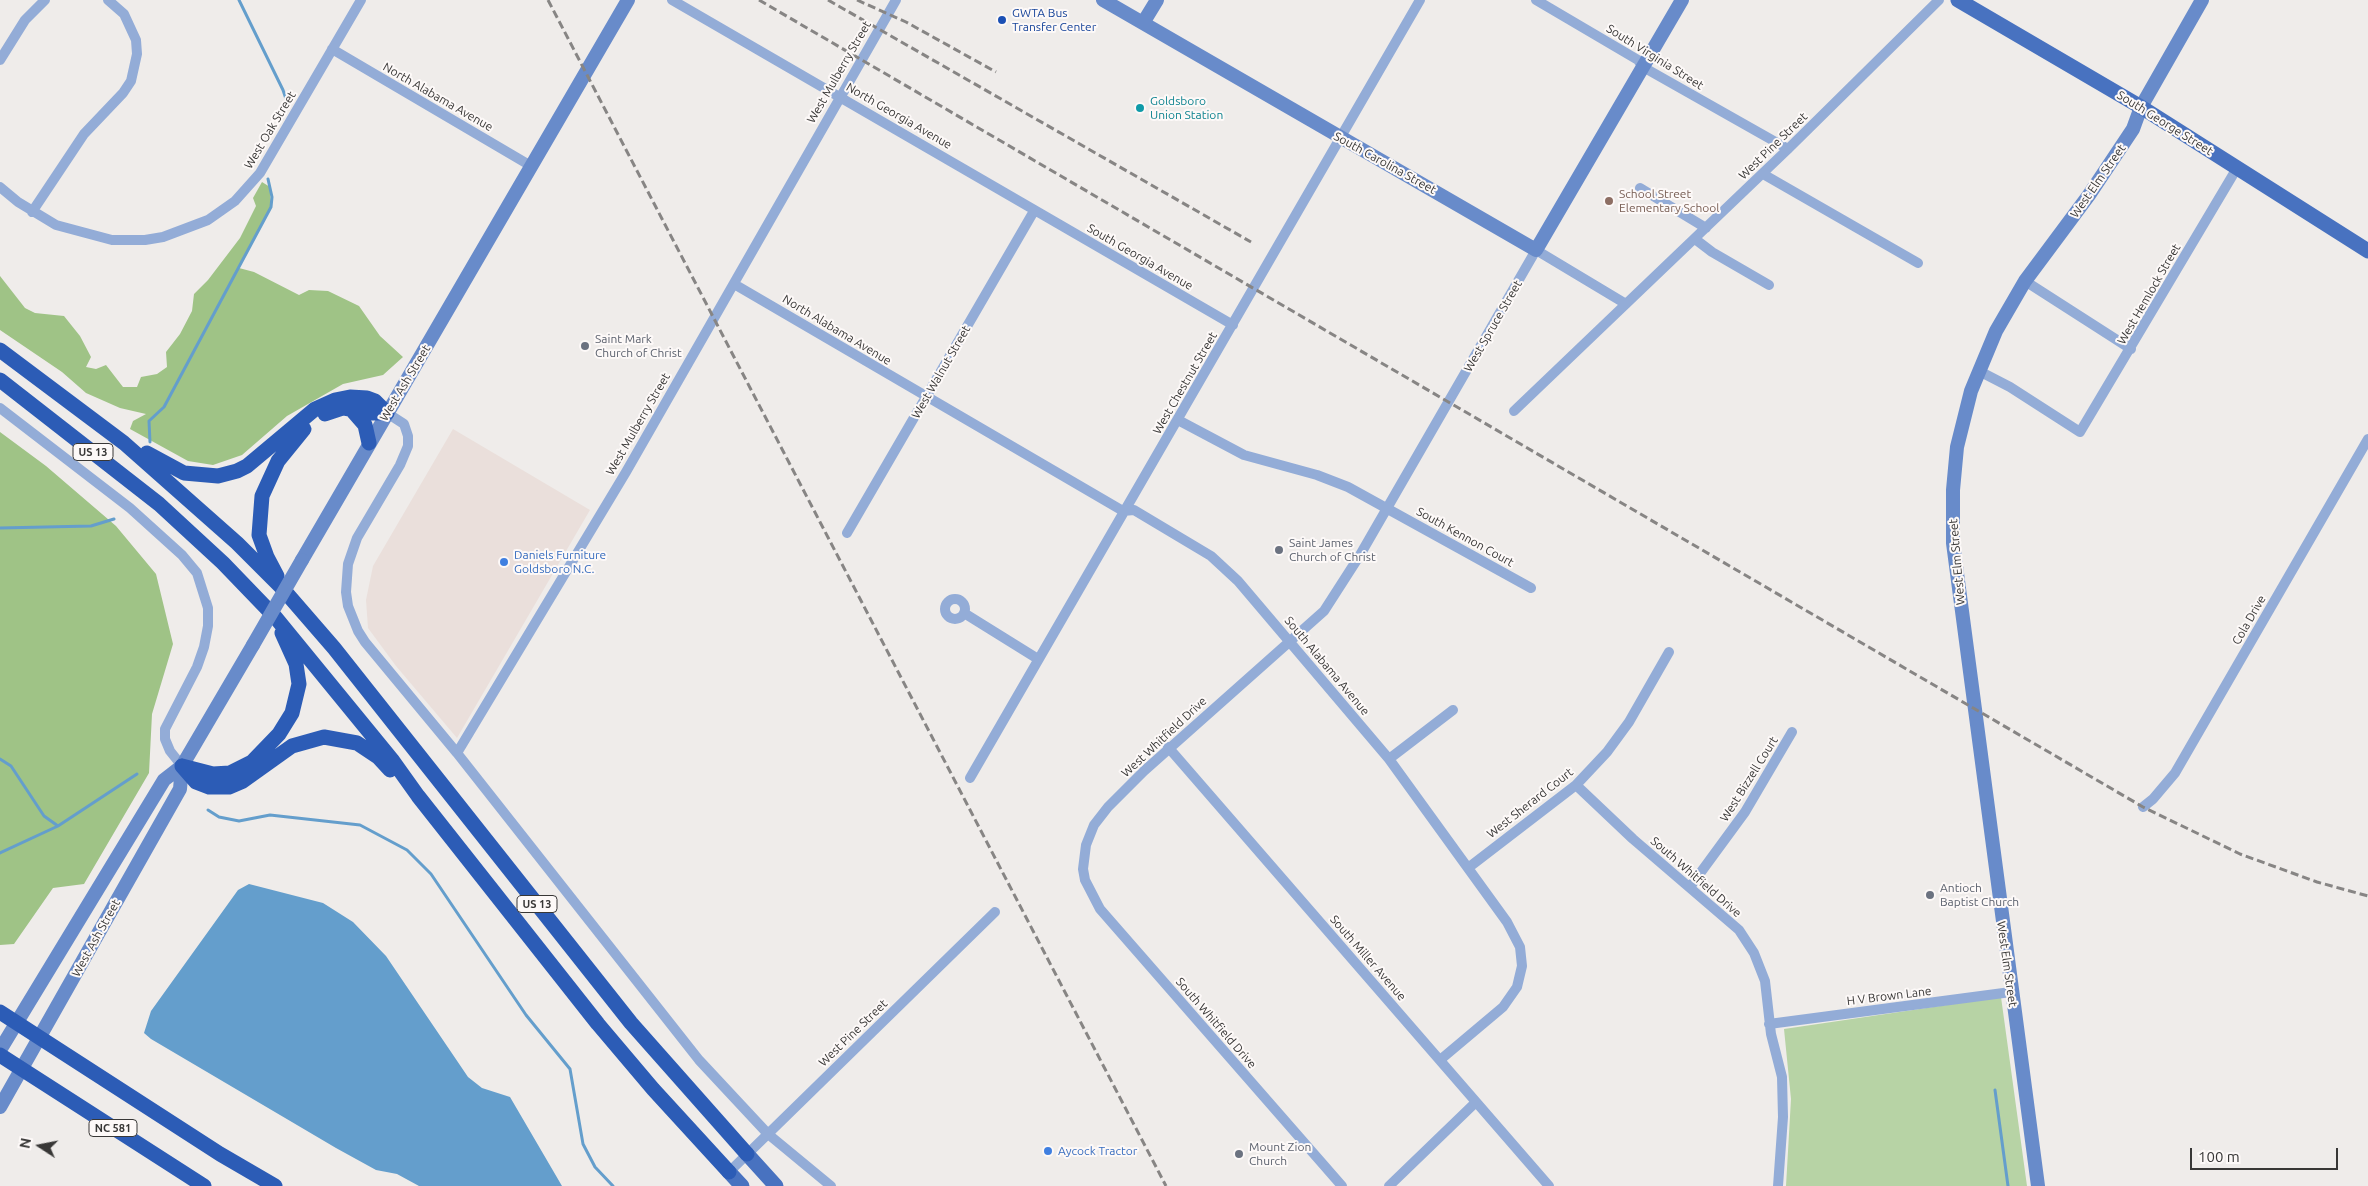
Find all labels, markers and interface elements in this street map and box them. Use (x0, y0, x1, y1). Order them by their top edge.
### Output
place label: GWTA Bus Transfer Center (1012, 6, 1096, 34)
marker: GWTA Bus Transfer Center (996, 14, 1008, 26)
street label: West Mulberry Street (804, 18, 874, 126)
street label: South Virginia Street (1604, 21, 1706, 93)
street label: North Alabama Avenue (381, 60, 495, 134)
street label: North Georgia Avenue (844, 80, 954, 152)
street label: South George Street (2114, 88, 2216, 158)
street label: West Oak Street (241, 89, 299, 171)
place label: Goldsboro Union Station (1150, 94, 1223, 122)
marker: Goldsboro Union Station (1134, 102, 1146, 114)
street label: West Pine Street (1736, 110, 1810, 182)
street label: South Carolina Street (1331, 129, 1439, 197)
street label: West Elm Street (2067, 141, 2129, 221)
place label: School Street Elementary School (1619, 187, 1719, 215)
marker: School Street Elementary School (1603, 195, 1615, 207)
street label: South Georgia Avenue (1085, 221, 1195, 293)
street label: West Hemlock Street (2114, 241, 2184, 347)
street label: West Spruce Street (1461, 278, 1525, 374)
street label: North Alabama Avenue (780, 292, 894, 368)
street label: West Walnut Street (908, 323, 974, 421)
street label: West Chestnut Street (1150, 329, 1220, 437)
place label: Saint Mark Church of Christ (595, 332, 682, 360)
marker: Saint Mark Church of Christ (579, 340, 591, 352)
street label: West Ash Street (377, 342, 433, 424)
street label: West Mulberry Street (603, 370, 673, 478)
road number: US 13 (73, 444, 113, 461)
street label: South Kennon Court (1414, 504, 1516, 570)
street label: West Elm Street (1946, 518, 1968, 606)
place label: Saint James Church of Christ (1289, 536, 1376, 564)
marker: Saint James Church of Christ (1273, 544, 1285, 556)
place label: Daniels Furniture Goldsboro N.C. (514, 548, 606, 576)
marker: Daniels Furniture Goldsboro N.C. (498, 556, 510, 568)
street label: Cola Drive (2229, 593, 2269, 647)
street label: South Alabama Avenue (1281, 614, 1373, 718)
street label: West Whitfield Drive (1118, 694, 1210, 780)
street label: West Bizzell Court (1717, 734, 1781, 824)
street label: West Sherard Court (1484, 765, 1576, 841)
street label: South Whitfield Drive (1648, 834, 1744, 920)
place label: Antioch Baptist Church (1940, 881, 2019, 909)
marker: Antioch Baptist Church (1924, 889, 1936, 901)
road number: US 13 (517, 896, 557, 912)
street label: West Ash Street (69, 897, 123, 979)
street label: South Miller Avenue (1327, 912, 1409, 1004)
street label: West Elm Street (1994, 920, 2020, 1008)
street label: South Whitfield Drive (1173, 975, 1259, 1071)
street label: H V Brown Lane (1846, 984, 1932, 1008)
street label: West Pine Street (816, 997, 890, 1069)
road number: NC 581 (89, 1120, 137, 1136)
north arrow (15, 1121, 65, 1171)
text: N (16, 1136, 34, 1150)
scale bar (2193, 1138, 2340, 1170)
place label: Mount Zion Church (1249, 1140, 1311, 1168)
place label: Aycock Tractor (1058, 1144, 1137, 1158)
marker: Aycock Tractor (1042, 1145, 1054, 1157)
marker: Mount Zion Church (1233, 1148, 1245, 1160)
text: 100 m (2198, 1148, 2240, 1165)

